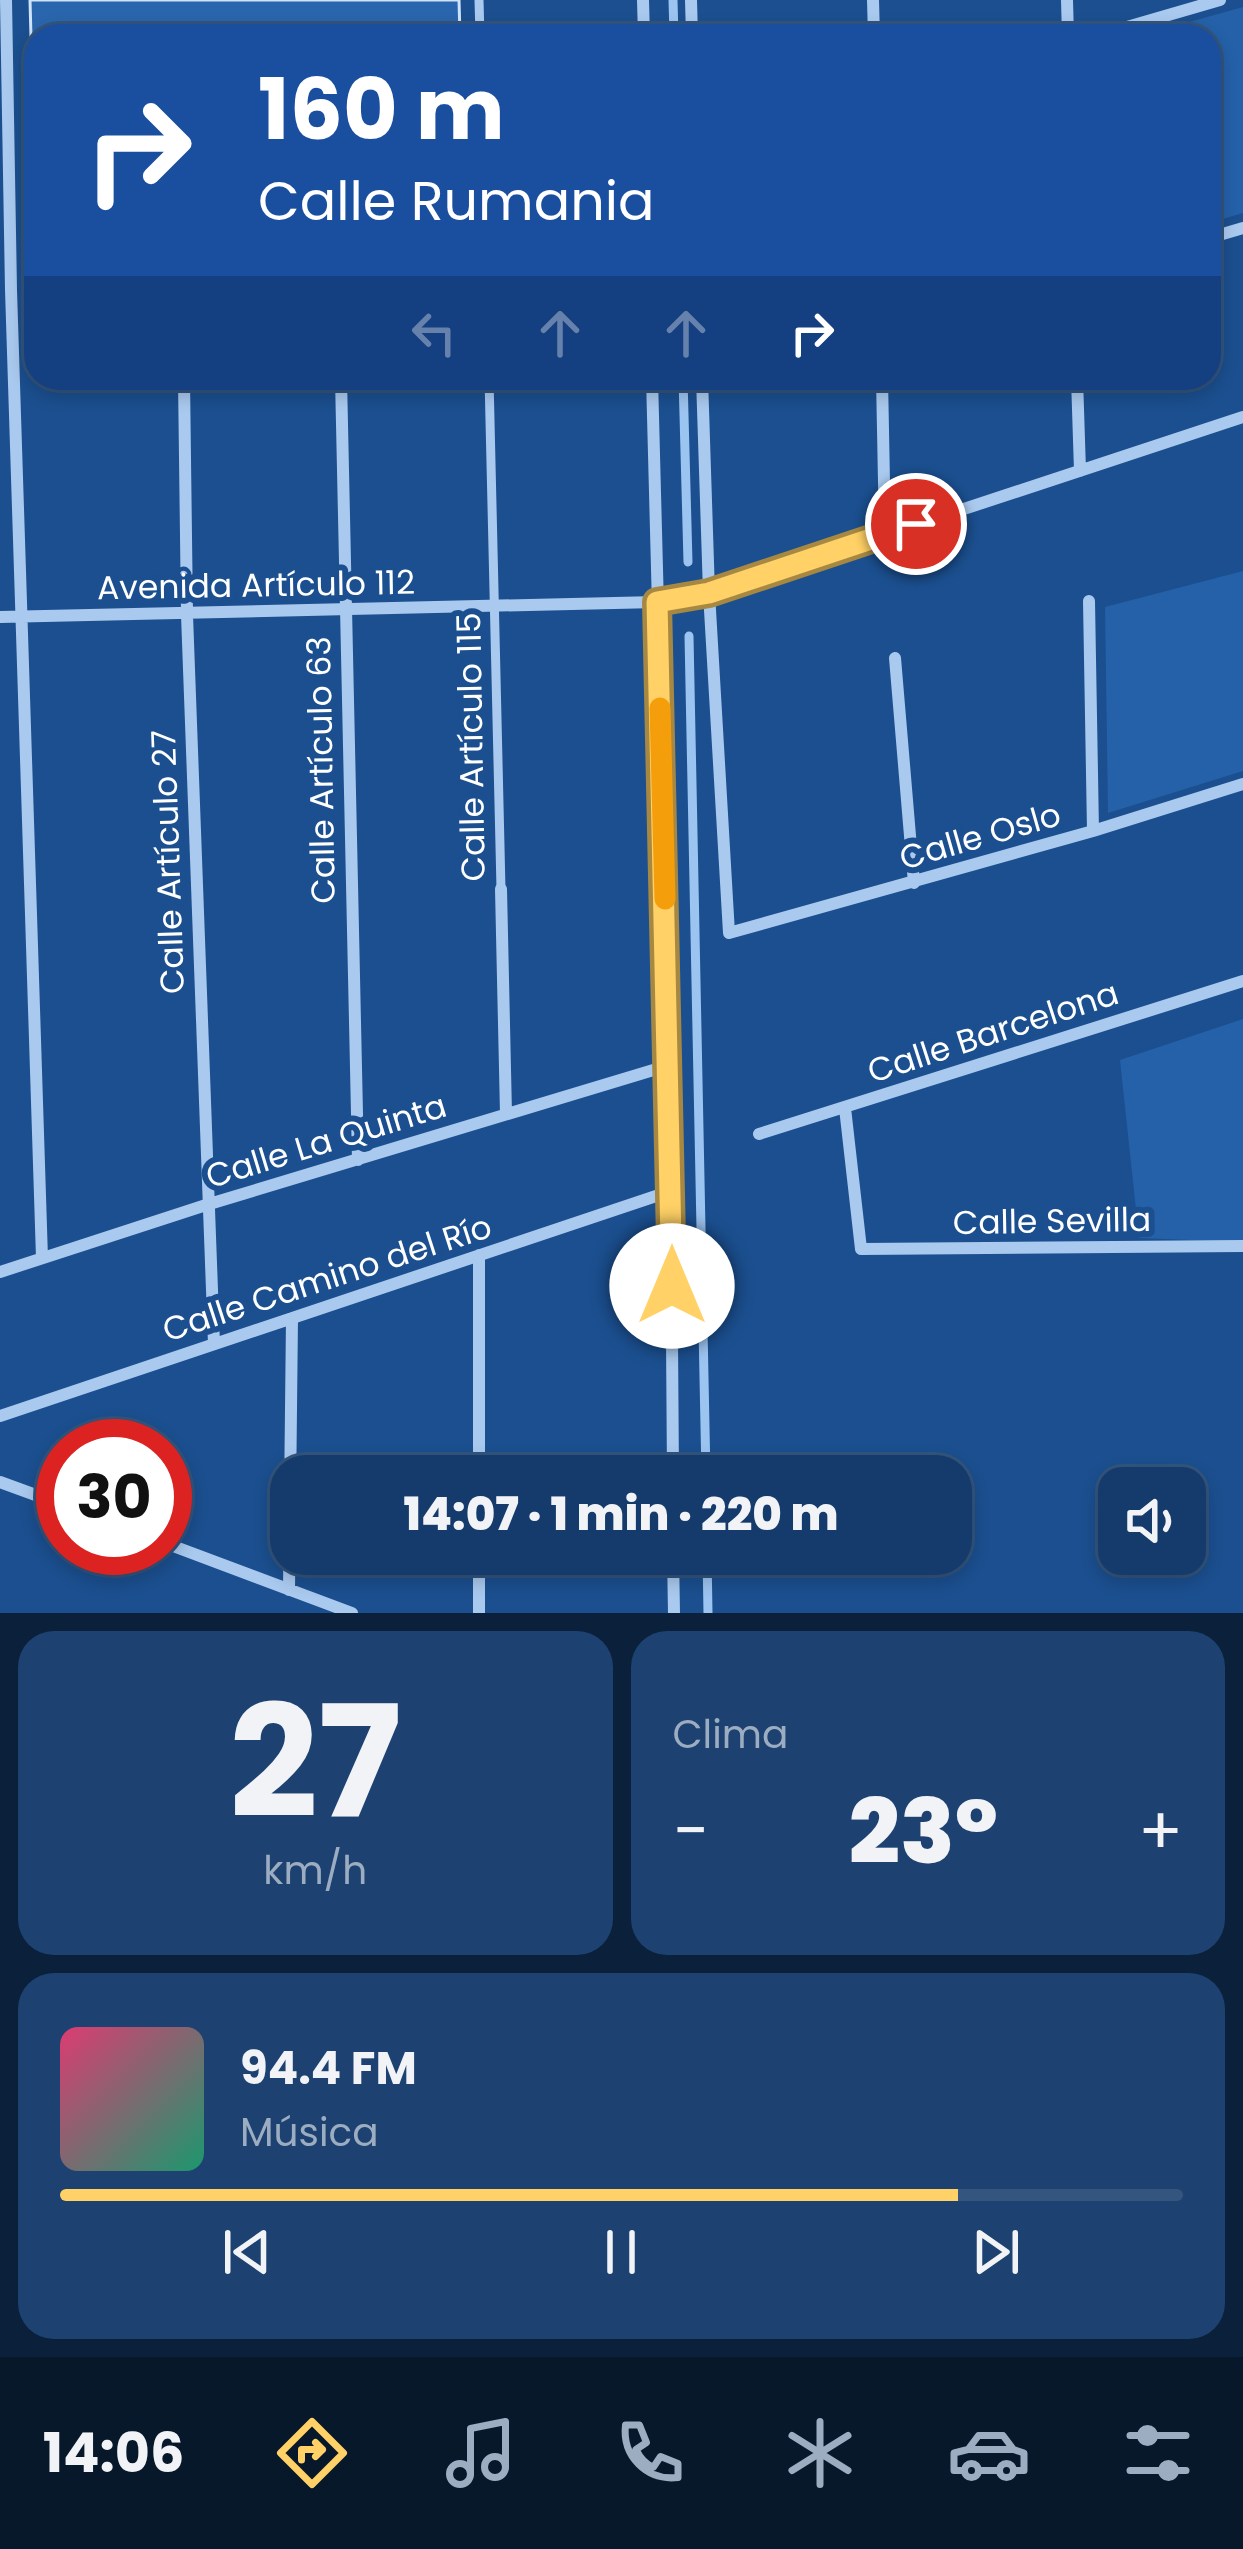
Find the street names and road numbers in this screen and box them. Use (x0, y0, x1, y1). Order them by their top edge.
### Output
street label: Avenida Artículo 112 (97, 559, 415, 611)
street label: Calle Artículo 115 (445, 612, 497, 882)
street label: Calle Artículo 63 (295, 636, 347, 904)
street label: Calle Artículo 27 (140, 729, 196, 995)
street label: Calle Oslo (894, 791, 1066, 881)
street label: Calle Barcelona (861, 969, 1125, 1095)
street label: Calle La Quinta (200, 1082, 452, 1200)
street label: Calle Sevilla (952, 1196, 1152, 1246)
street label: Calle Camino del Río (157, 1203, 497, 1353)

